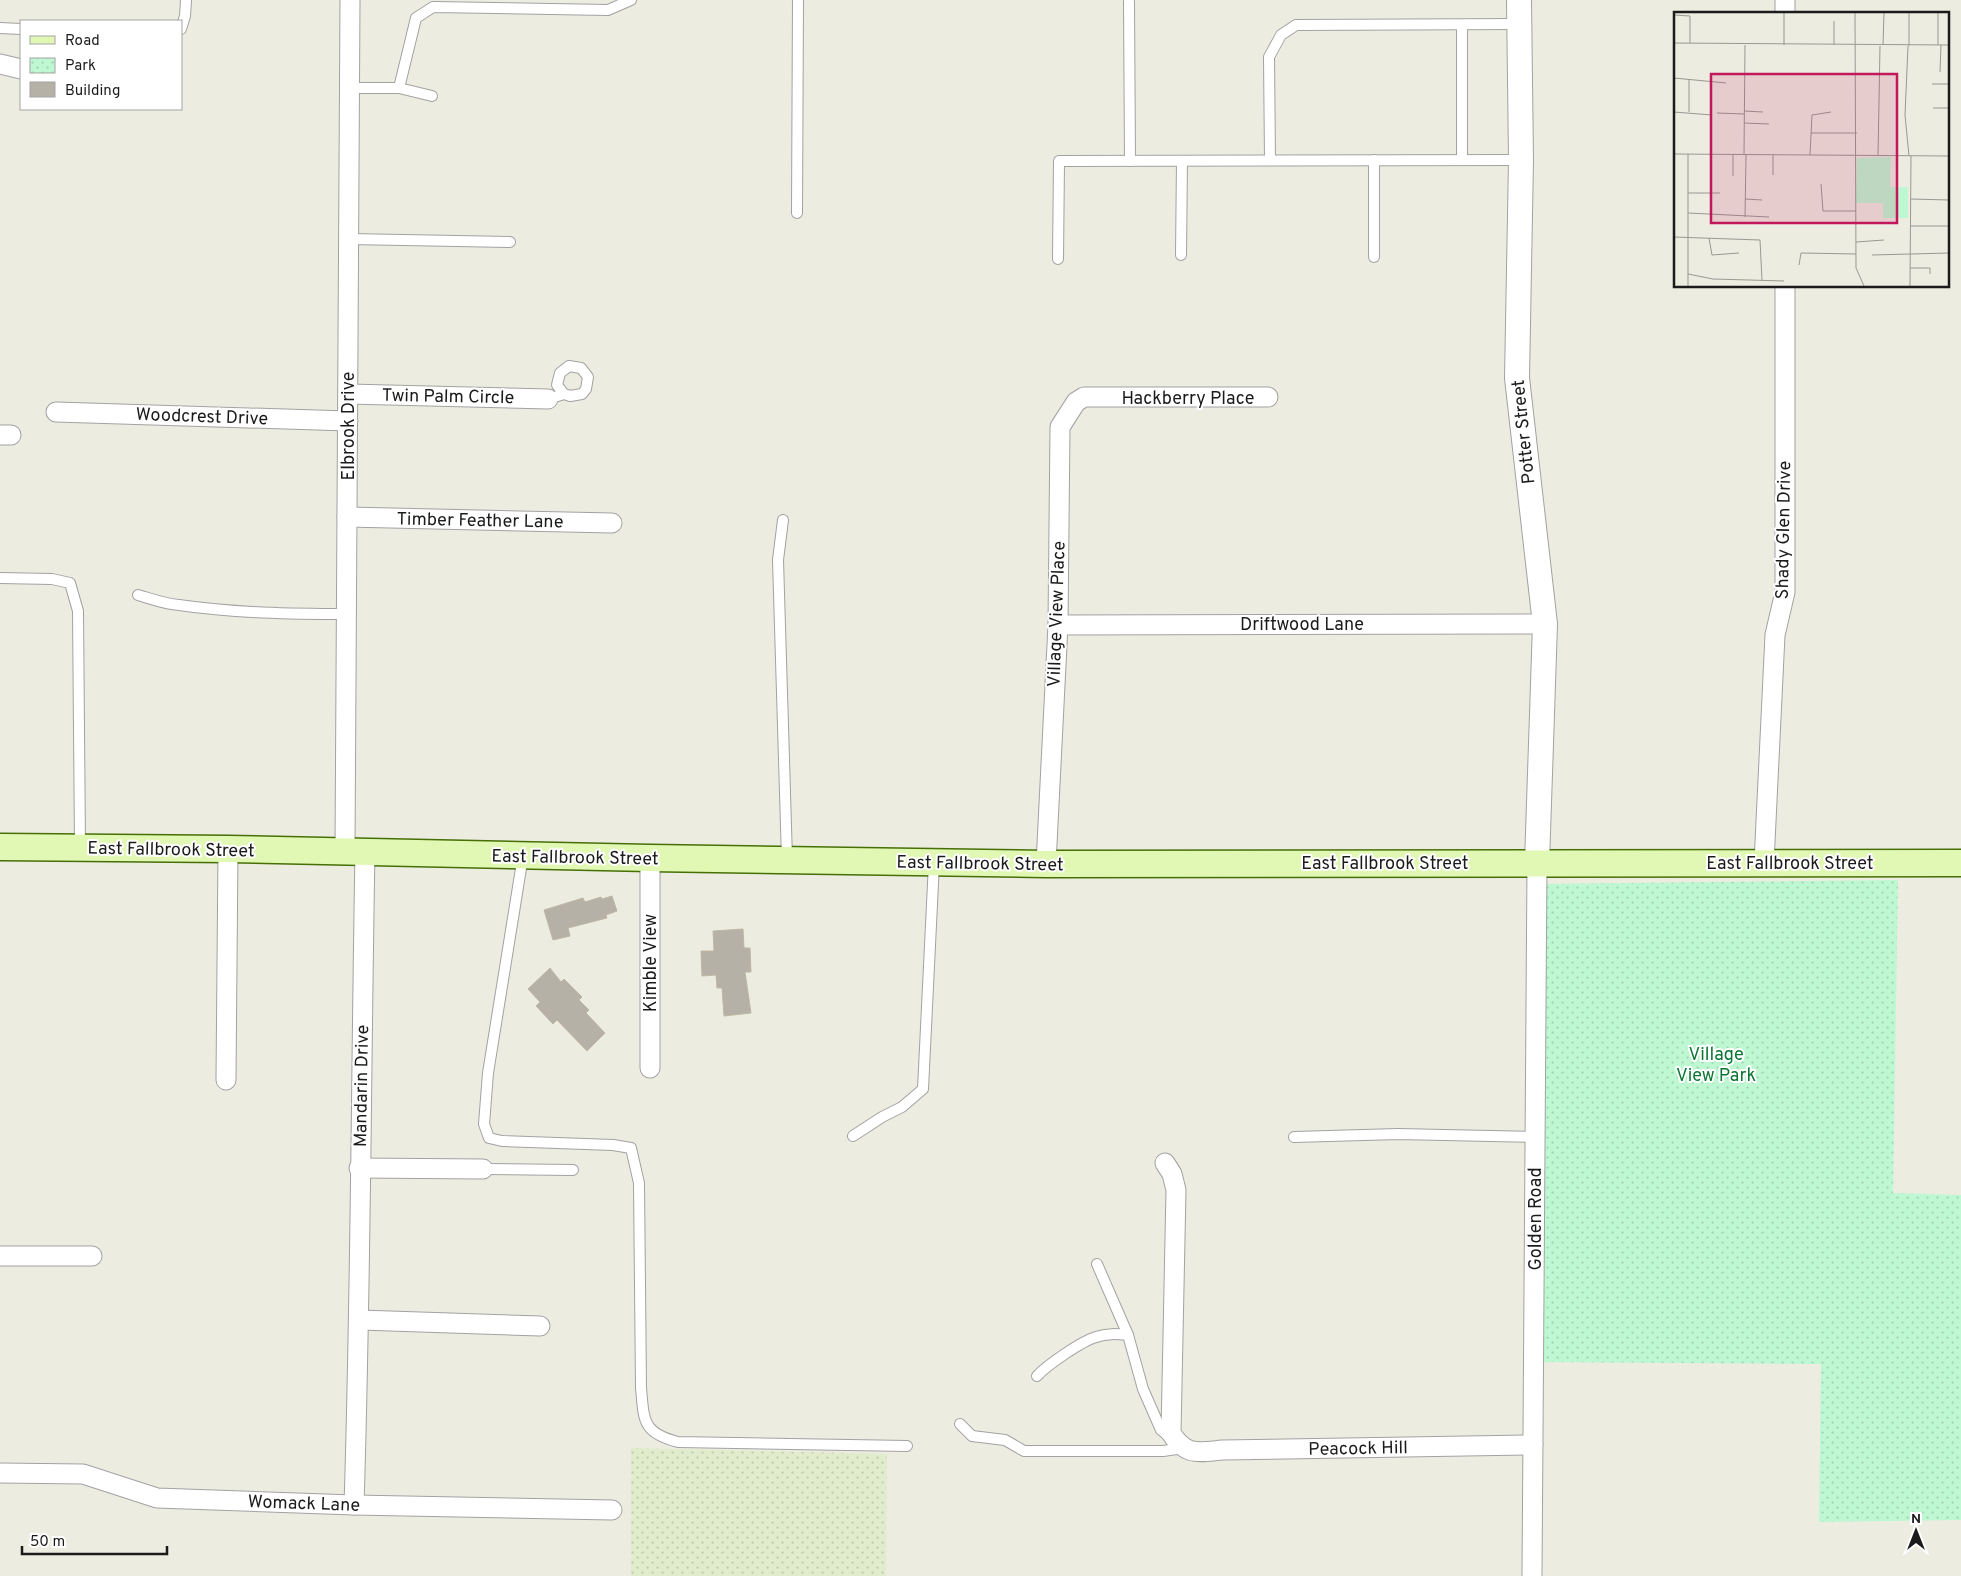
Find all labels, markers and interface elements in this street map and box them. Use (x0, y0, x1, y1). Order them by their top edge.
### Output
inset map (1674, 12, 1948, 288)
legend (20, 20, 182, 110)
text: Road (65, 32, 100, 51)
text: Park (65, 57, 96, 76)
text: Building (65, 82, 120, 101)
street label: Elbrook Drive (338, 372, 361, 480)
street label: Potter Street (1508, 378, 1541, 485)
street label: Twin Palm Circle (382, 385, 514, 410)
street label: Hackberry Place (1121, 388, 1255, 411)
street label: Woodcrest Drive (135, 404, 269, 431)
street label: Shady Glen Drive (1772, 461, 1797, 600)
street label: Timber Feather Lane (396, 509, 564, 534)
street label: Village View Place (1043, 541, 1072, 688)
street label: Driftwood Lane (1240, 614, 1364, 637)
street label: East Fallbrook Street (87, 838, 255, 863)
street label: East Fallbrook Street (491, 846, 659, 871)
street label: East Fallbrook Street (896, 852, 1064, 877)
street label: East Fallbrook Street (1301, 853, 1469, 876)
street label: East Fallbrook Street (1706, 853, 1874, 876)
street label: Kimble View (640, 914, 663, 1012)
street label: Mandarin Drive (350, 1025, 375, 1147)
park label: Village View Park (1676, 1044, 1756, 1088)
street label: Golden Road (1525, 1167, 1548, 1271)
street label: Peacock Hill (1308, 1437, 1408, 1462)
street label: Womack Lane (247, 1491, 361, 1518)
north arrow (1891, 1506, 1941, 1556)
text: N (1911, 1511, 1921, 1528)
scale bar (22, 1524, 168, 1556)
text: 50 m (30, 1533, 65, 1552)

